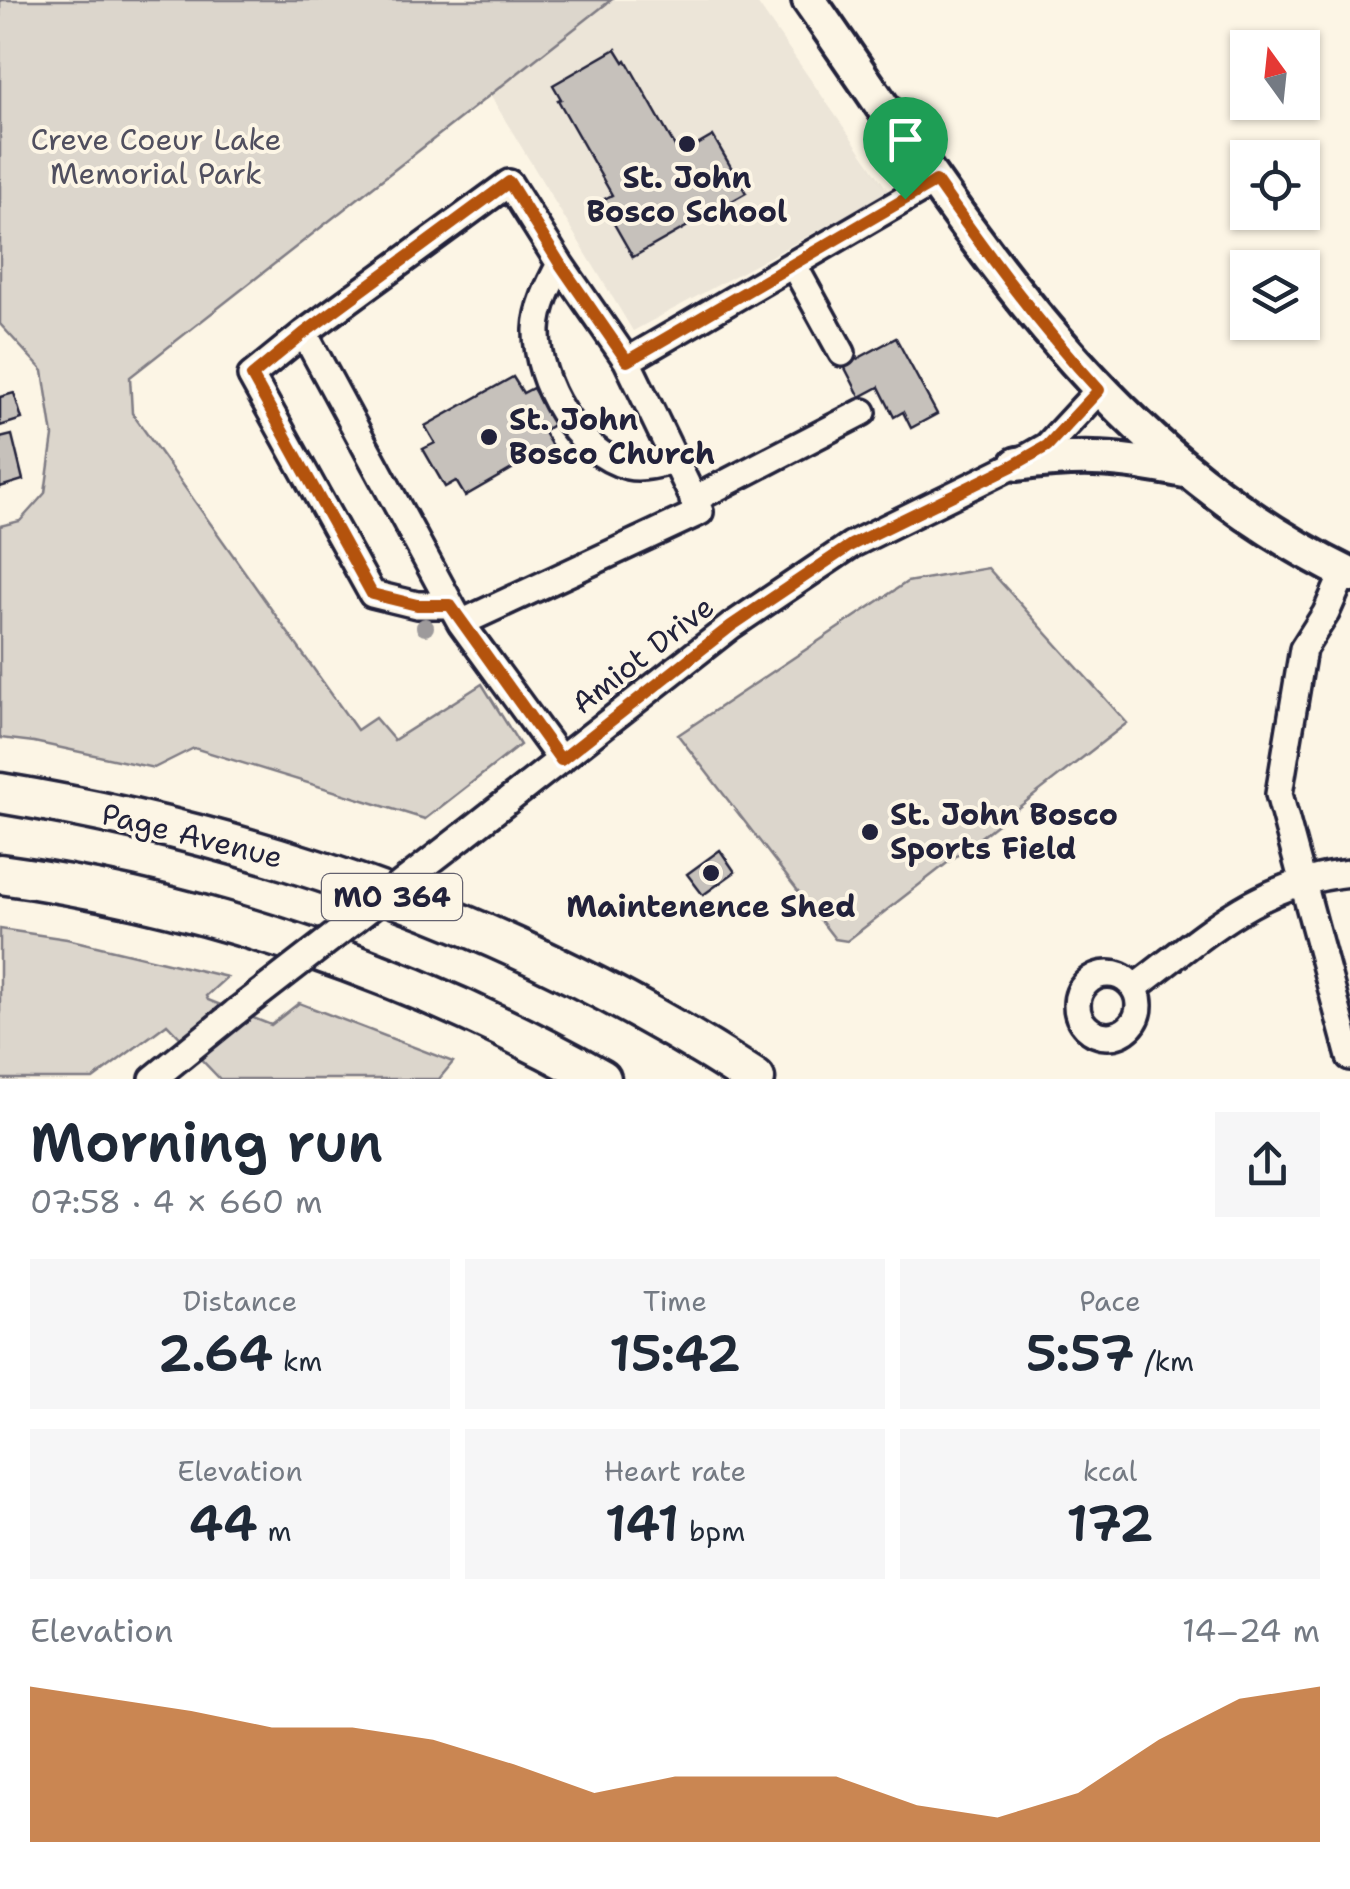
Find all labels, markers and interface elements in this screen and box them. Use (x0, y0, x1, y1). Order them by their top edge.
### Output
north arrow (1230, 30, 1320, 120)
map controls (1230, 30, 1320, 340)
pin (863, 97, 948, 200)
icon: arrive (878, 112, 933, 167)
park label: Creve Coeur Lake Memorial Park (31, 119, 281, 194)
marker: St. John Bosco School (676, 133, 698, 155)
button: locate (1230, 140, 1320, 230)
place label: St. John Bosco School (587, 157, 787, 232)
button: layers (1230, 250, 1320, 340)
place label: St. John Bosco Church (509, 399, 715, 474)
marker: St. John Bosco Church (478, 426, 500, 448)
street label: Amiot Drive (563, 586, 722, 723)
street label: Page Avenue (97, 793, 287, 878)
place label: St. John Bosco Sports Field (890, 794, 1118, 869)
marker: St. John Bosco Sports Field (859, 821, 881, 843)
marker: Maintenence Shed (700, 862, 722, 884)
road number: MO 364 (322, 874, 462, 920)
place label: Maintenence Shed (566, 886, 856, 927)
text: Morning run (30, 1105, 383, 1179)
button: share (1215, 1112, 1320, 1217)
text: 07:58 · 4 × 660 m (30, 1180, 323, 1223)
text: Distance (183, 1282, 297, 1320)
text: Time (643, 1282, 707, 1320)
text: Pace (1079, 1282, 1141, 1320)
text: 2.64 (158, 1320, 273, 1387)
text: 15:42 (609, 1320, 741, 1387)
text: 5:57 (1026, 1320, 1135, 1387)
text: km (273, 1342, 322, 1380)
text: /km (1135, 1342, 1194, 1380)
text: Elevation (177, 1452, 303, 1490)
text: Heart rate (604, 1452, 746, 1490)
text: kcal (1083, 1452, 1137, 1490)
text: 44 (188, 1490, 258, 1557)
text: 141 (605, 1490, 679, 1557)
text: 172 (1066, 1490, 1154, 1557)
text: m (258, 1512, 292, 1550)
text: bpm (679, 1512, 745, 1550)
text: Elevation (30, 1609, 173, 1652)
text: 14–24 m (1182, 1609, 1320, 1652)

